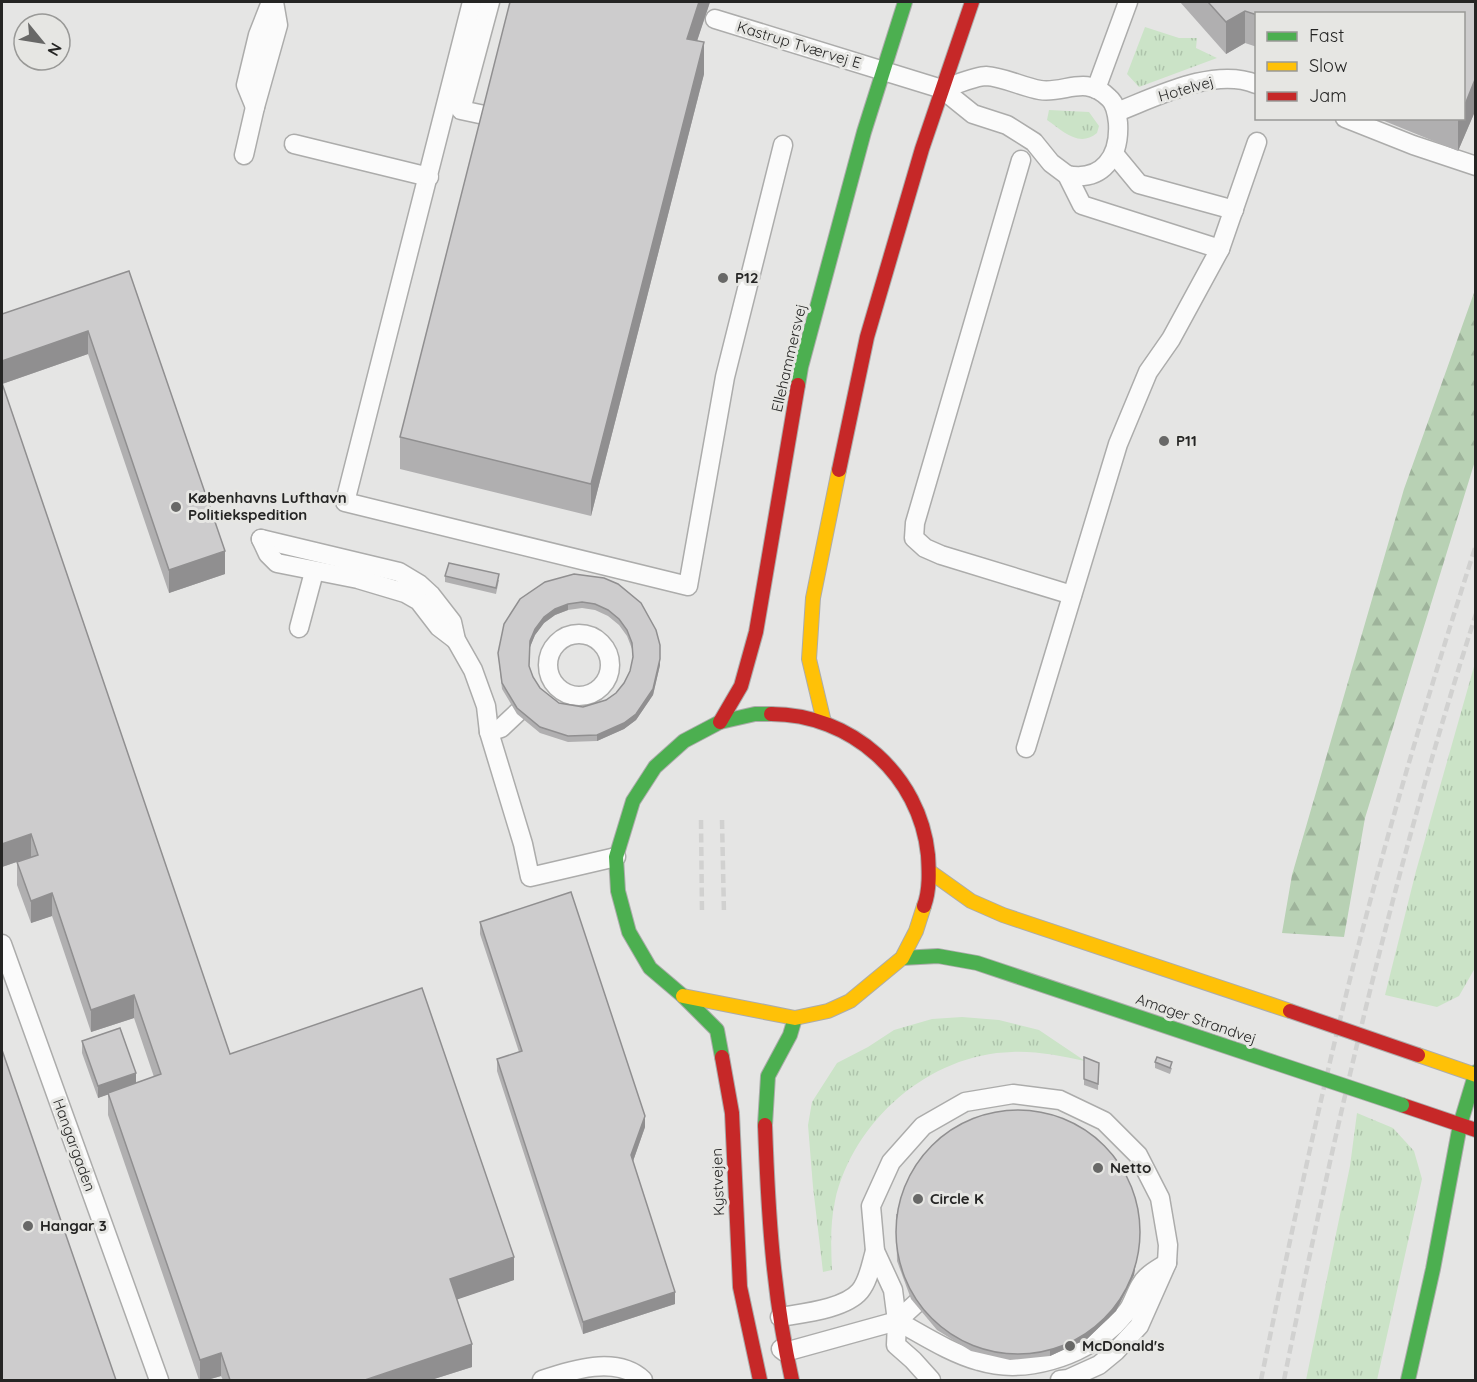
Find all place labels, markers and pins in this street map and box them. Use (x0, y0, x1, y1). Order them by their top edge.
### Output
place label: P12 (735, 268, 758, 287)
marker: P12 (716, 271, 730, 285)
place label: P11 (1176, 431, 1197, 450)
marker: P11 (1157, 434, 1171, 448)
place label: Københavns Lufthavn Politiekspedition (188, 488, 347, 524)
marker: Københavns Lufthavn Politiekspedition (169, 500, 183, 514)
place label: Netto (1110, 1158, 1151, 1177)
marker: Netto (1091, 1161, 1105, 1175)
place label: Circle K (930, 1189, 984, 1208)
marker: Circle K (911, 1192, 925, 1206)
place label: Hangar 3 (40, 1216, 107, 1235)
marker: Hangar 3 (21, 1219, 35, 1233)
place label: McDonald's (1082, 1336, 1164, 1355)
marker: McDonald's (1063, 1339, 1077, 1353)

